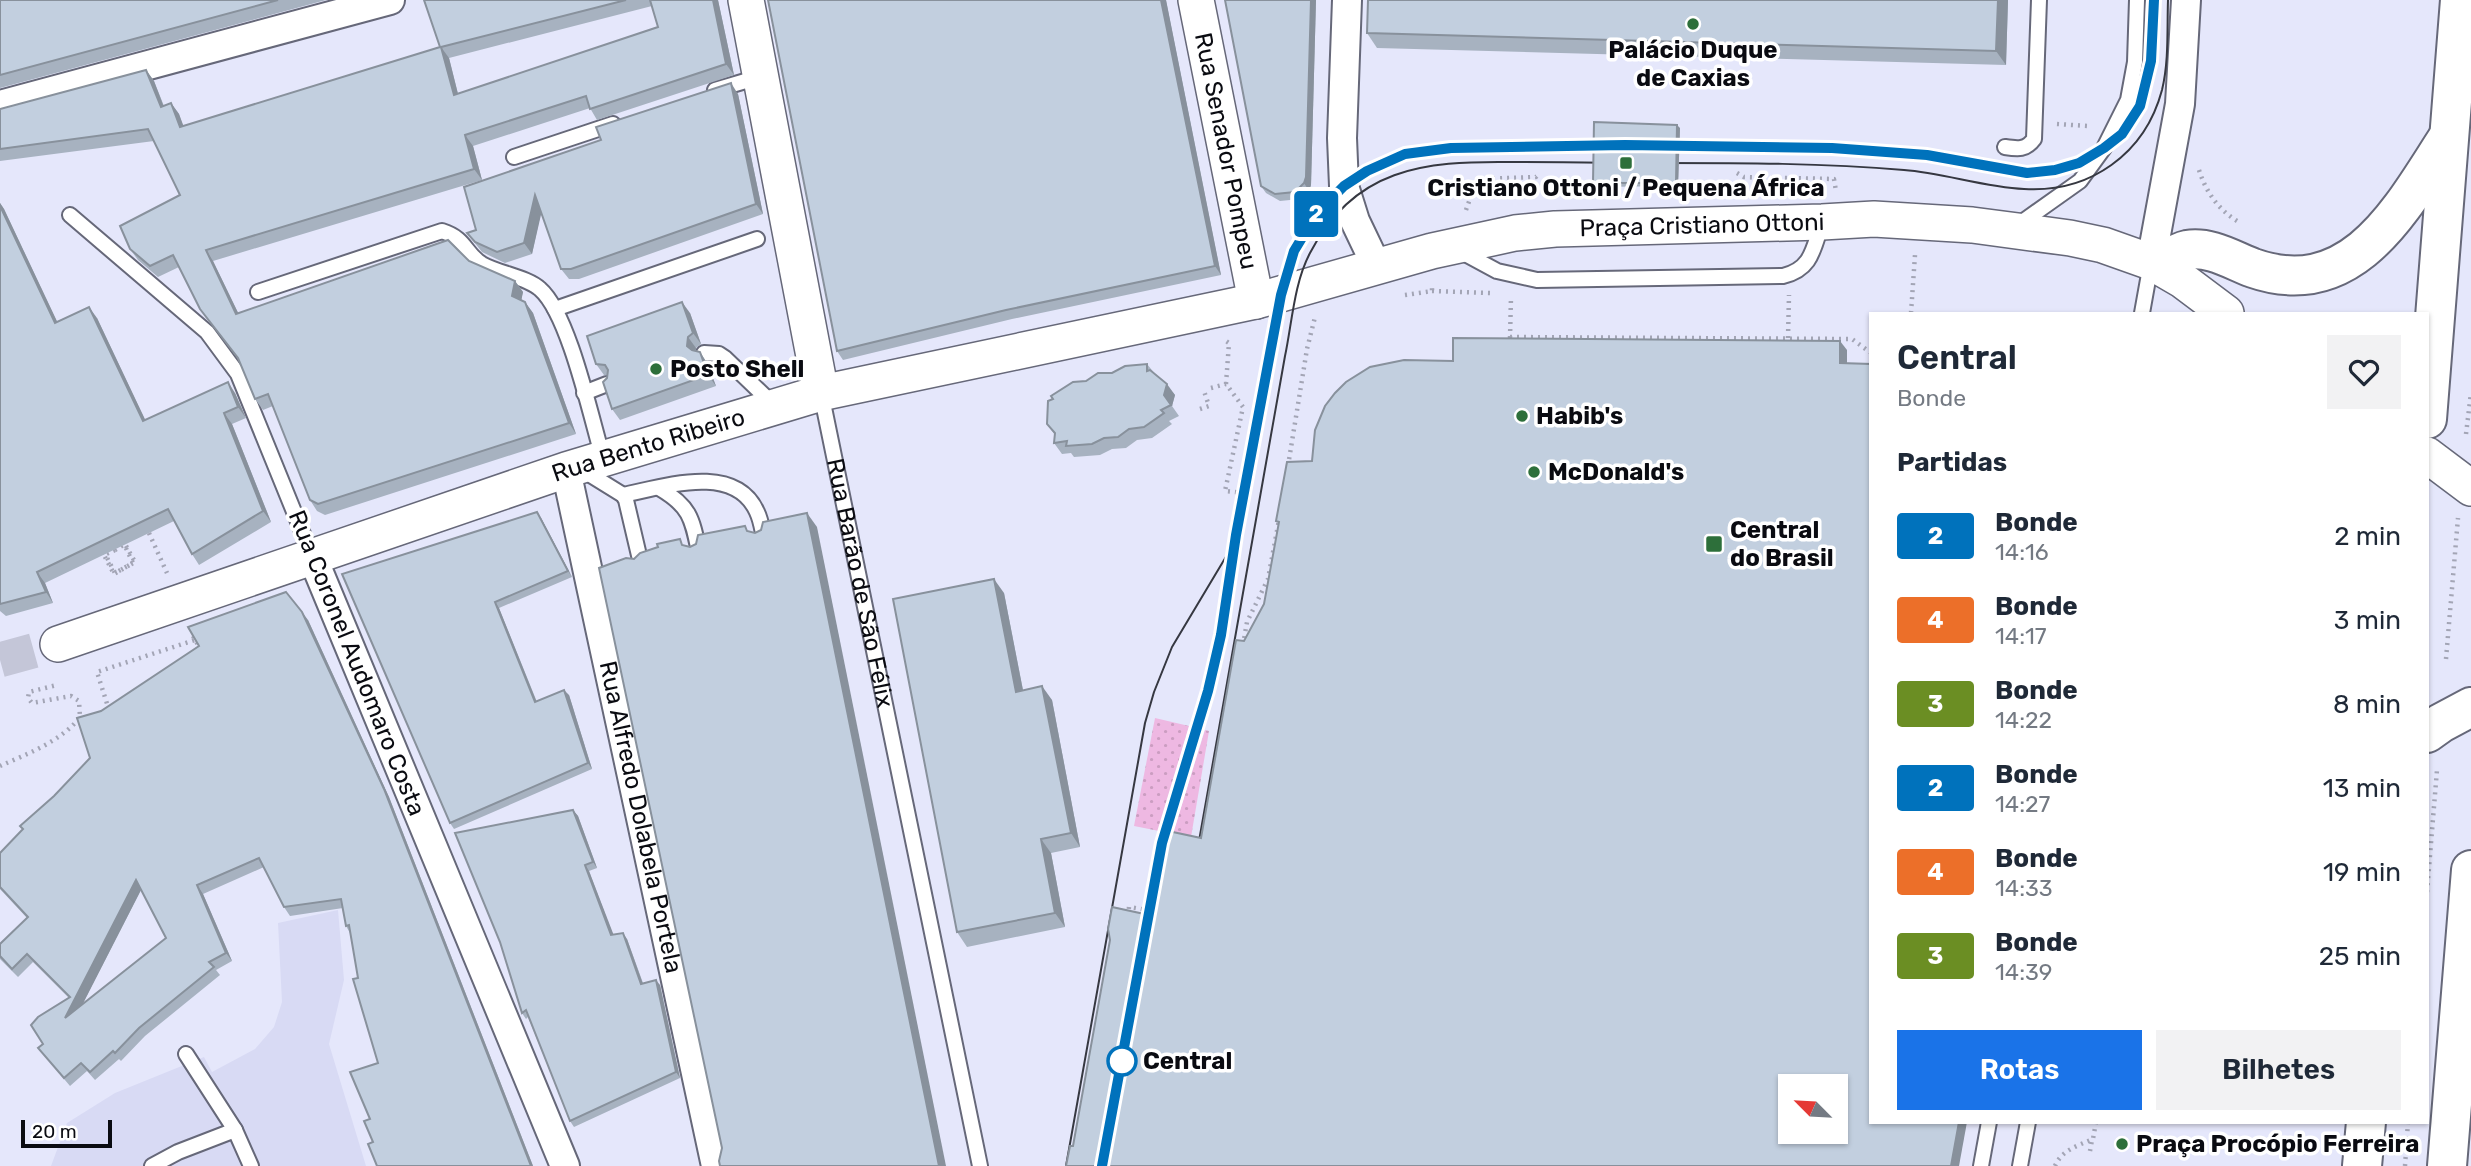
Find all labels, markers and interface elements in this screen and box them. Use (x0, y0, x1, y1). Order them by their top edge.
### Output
marker: Palácio Duque de Caxias (1685, 16, 1701, 32)
street label: Rua Senador Pompeu (1189, 30, 1263, 272)
place label: Palácio Duque de Caxias (1608, 36, 1778, 92)
marker: Cristiano Ottoni / Pequena África (1618, 155, 1634, 171)
place label: Cristiano Ottoni / Pequena África (1427, 174, 1825, 202)
line badge: 2 (1293, 191, 1339, 237)
text: 2 (1308, 200, 1324, 228)
street label: Praça Cristiano Ottoni (1579, 208, 1825, 242)
button: heart (2327, 335, 2401, 409)
text: Central (1897, 338, 2017, 377)
place label: Posto Shell (670, 355, 804, 383)
marker: Posto Shell (648, 361, 664, 377)
text: Bonde (1897, 384, 1966, 412)
place label: Habib's (1536, 402, 1623, 430)
street label: Rua Bento Ribeiro (548, 403, 748, 488)
marker: Habib's (1514, 408, 1530, 424)
text: Partidas (1897, 447, 2007, 478)
street label: Rua Barão de São Félix (821, 456, 899, 710)
place label: McDonald's (1548, 458, 1684, 486)
marker: McDonald's (1526, 464, 1542, 480)
street label: Rua Coronel Audomaro Costa (283, 506, 431, 820)
text: Bonde (1995, 507, 2078, 538)
place label: Central do Brasil (1730, 516, 1834, 572)
text: 2 min (2334, 521, 2401, 552)
text: 2 (1928, 522, 1943, 550)
marker: Central do Brasil (1704, 534, 1724, 554)
text: 14:16 (1995, 538, 2049, 566)
text: Bonde (1995, 591, 2078, 622)
text: 3 min (2334, 605, 2401, 636)
text: 4 (1927, 606, 1944, 634)
text: 14:17 (1995, 622, 2047, 650)
street label: Rua Alfredo Dolabela Portela (594, 658, 688, 976)
text: Bonde (1995, 675, 2078, 706)
text: 8 min (2333, 689, 2401, 720)
text: 3 (1928, 690, 1943, 718)
text: 14:22 (1995, 706, 2052, 734)
text: Bonde (1995, 759, 2078, 790)
text: 13 min (2323, 773, 2401, 804)
text: 2 (1928, 774, 1943, 802)
text: 14:27 (1995, 790, 2050, 818)
text: Bonde (1995, 843, 2078, 874)
text: 19 min (2323, 857, 2401, 888)
text: 4 (1927, 858, 1944, 886)
text: 14:33 (1995, 874, 2053, 902)
text: Bonde (1995, 927, 2078, 958)
text: 25 min (2319, 941, 2401, 972)
text: 3 (1928, 942, 1943, 970)
text: 14:39 (1995, 958, 2052, 986)
button: Rotas (1897, 1030, 2142, 1110)
button: Bilhetes (2156, 1030, 2401, 1110)
marker: Central (1107, 1046, 1137, 1076)
place label: Central (1143, 1047, 1232, 1075)
north arrow (1778, 1074, 1848, 1144)
map controls (1778, 1074, 1848, 1144)
scale bar (21, 1117, 112, 1149)
text: 20 m (32, 1120, 77, 1143)
place label: Praça Procópio Ferreira (2136, 1130, 2419, 1158)
marker: Praça Procópio Ferreira (2114, 1136, 2130, 1152)

